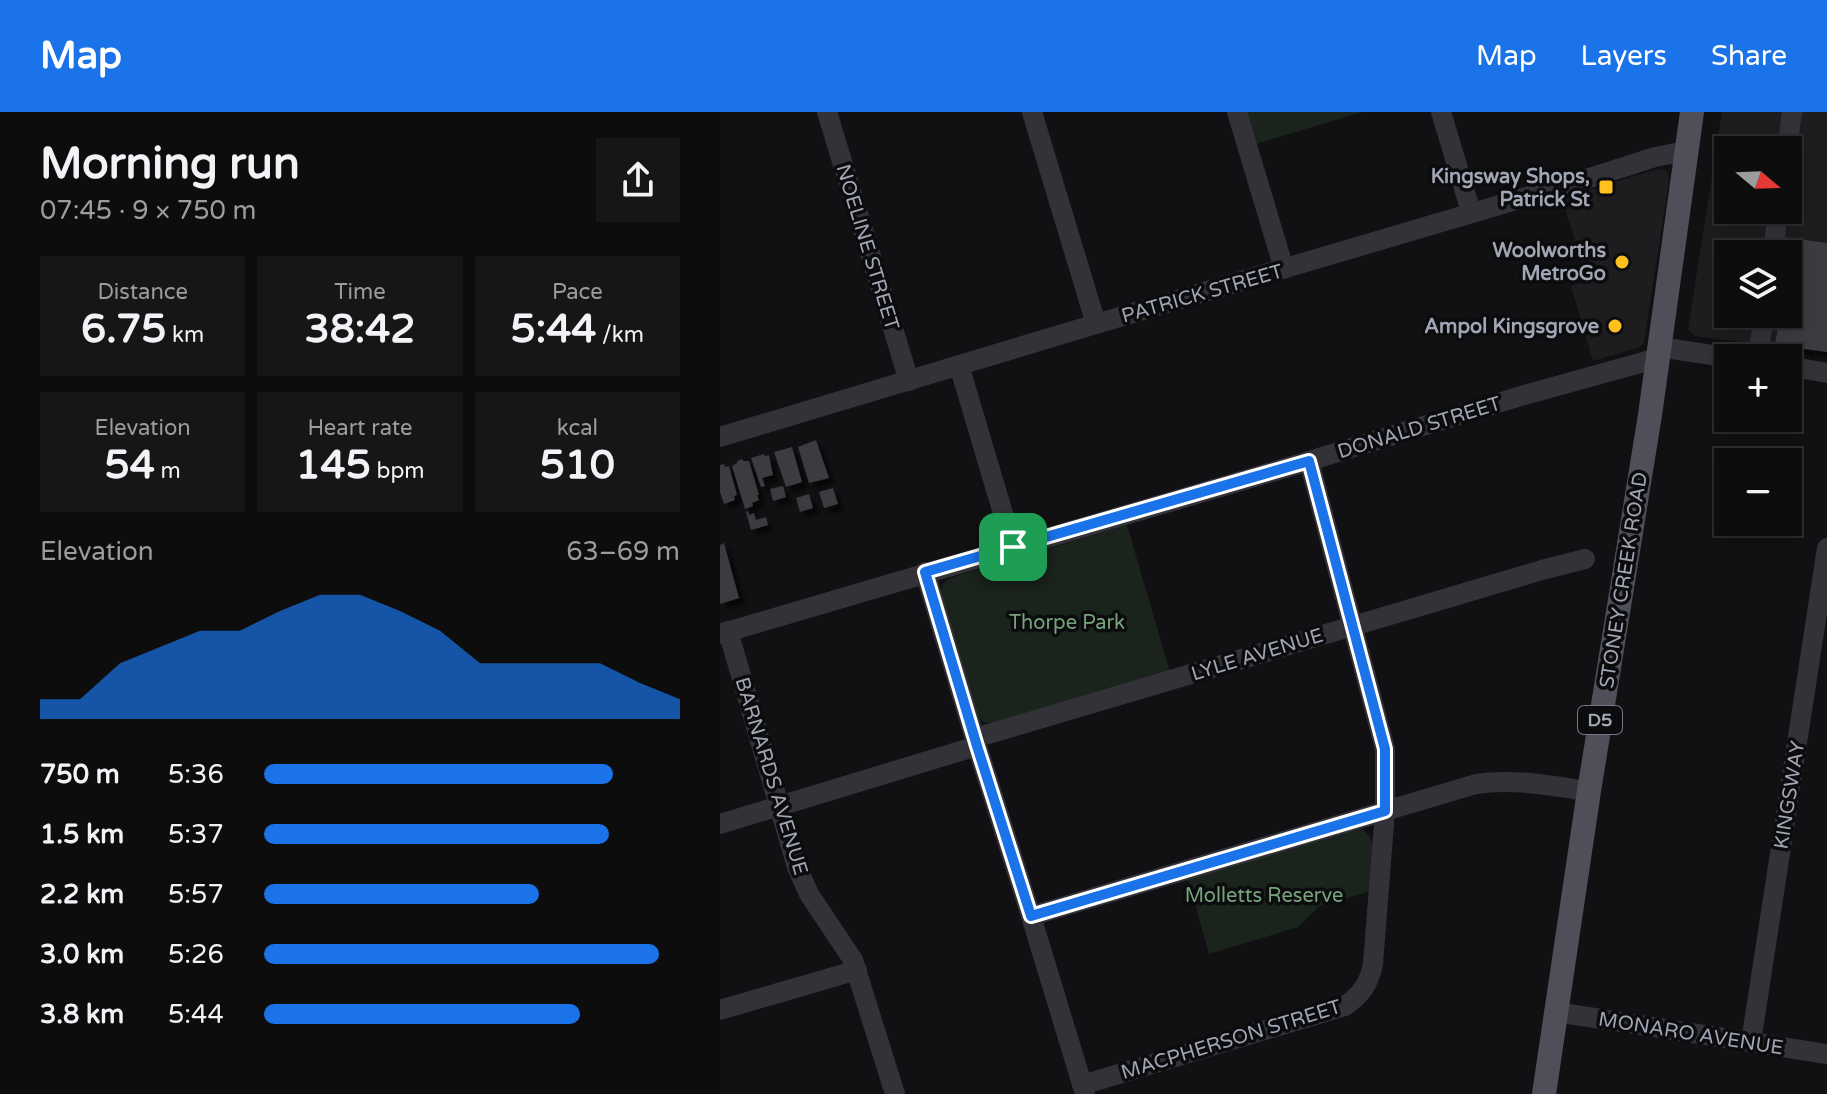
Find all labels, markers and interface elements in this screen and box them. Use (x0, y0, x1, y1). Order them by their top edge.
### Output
text: Map (40, 33, 122, 79)
text: Map (1476, 39, 1537, 73)
text: Layers (1581, 39, 1667, 73)
text: Share (1711, 39, 1787, 73)
north arrow (1714, 136, 1802, 224)
map controls (1714, 136, 1802, 536)
text: Morning run (40, 138, 300, 191)
button: share (596, 138, 680, 222)
street label: NOELINE STREET (830, 162, 904, 333)
place label: Kingsway Shops, Patrick St (1431, 165, 1590, 212)
marker: Kingsway Shops, Patrick St (1597, 178, 1615, 196)
text: 07:45 · 9 × 750 m (40, 195, 256, 226)
place label: Woolworths MetroGo (1492, 239, 1606, 286)
button: layers (1714, 240, 1802, 328)
marker: Woolworths MetroGo (1613, 253, 1631, 271)
street label: PATRICK STREET (1119, 259, 1286, 328)
text: Distance (97, 279, 188, 305)
text: Time (334, 279, 386, 305)
text: Pace (552, 279, 603, 305)
text: 6.75 (81, 305, 166, 353)
text: 38:42 (305, 305, 415, 353)
text: 5:44 (511, 305, 596, 353)
place label: Ampol Kingsgrove (1424, 315, 1599, 339)
marker: Ampol Kingsgrove (1606, 317, 1624, 335)
text: km (166, 322, 204, 348)
text: /km (596, 322, 644, 348)
button: + (1714, 344, 1802, 432)
street label: DONALD STREET (1335, 392, 1504, 464)
text: Elevation (95, 415, 191, 441)
text: Heart rate (308, 415, 412, 441)
text: kcal (557, 415, 598, 441)
text: 54 (105, 441, 155, 489)
text: 145 (295, 441, 371, 489)
text: 510 (540, 441, 615, 489)
button: − (1714, 448, 1802, 536)
text: m (155, 458, 181, 484)
text: bpm (371, 458, 425, 484)
street label: STONEY CREEK ROAD (1595, 470, 1653, 690)
pin (979, 513, 1047, 581)
icon: arrive (991, 525, 1035, 569)
text: Elevation (40, 536, 154, 567)
text: 63–69 m (566, 536, 680, 567)
park label: Thorpe Park (1009, 611, 1125, 635)
street label: LYLE AVENUE (1188, 624, 1326, 686)
street label: BARNARDS AVENUE (730, 675, 813, 878)
road number: D5 (1578, 706, 1622, 734)
street label: KINGSWAY (1770, 739, 1810, 851)
text: 750 m (40, 759, 120, 790)
text: 5:36 (168, 759, 224, 790)
text: 1.5 km (40, 819, 124, 850)
text: 5:37 (168, 819, 224, 850)
text: 2.2 km (40, 879, 124, 910)
text: 5:57 (168, 879, 224, 910)
park label: Molletts Reserve (1185, 884, 1343, 908)
text: 3.0 km (40, 939, 124, 970)
text: 5:26 (168, 939, 224, 970)
street label: MACPHERSON STREET (1118, 995, 1344, 1085)
text: 3.8 km (40, 999, 124, 1030)
text: 5:44 (168, 999, 224, 1030)
street label: MONARO AVENUE (1597, 1008, 1785, 1060)

